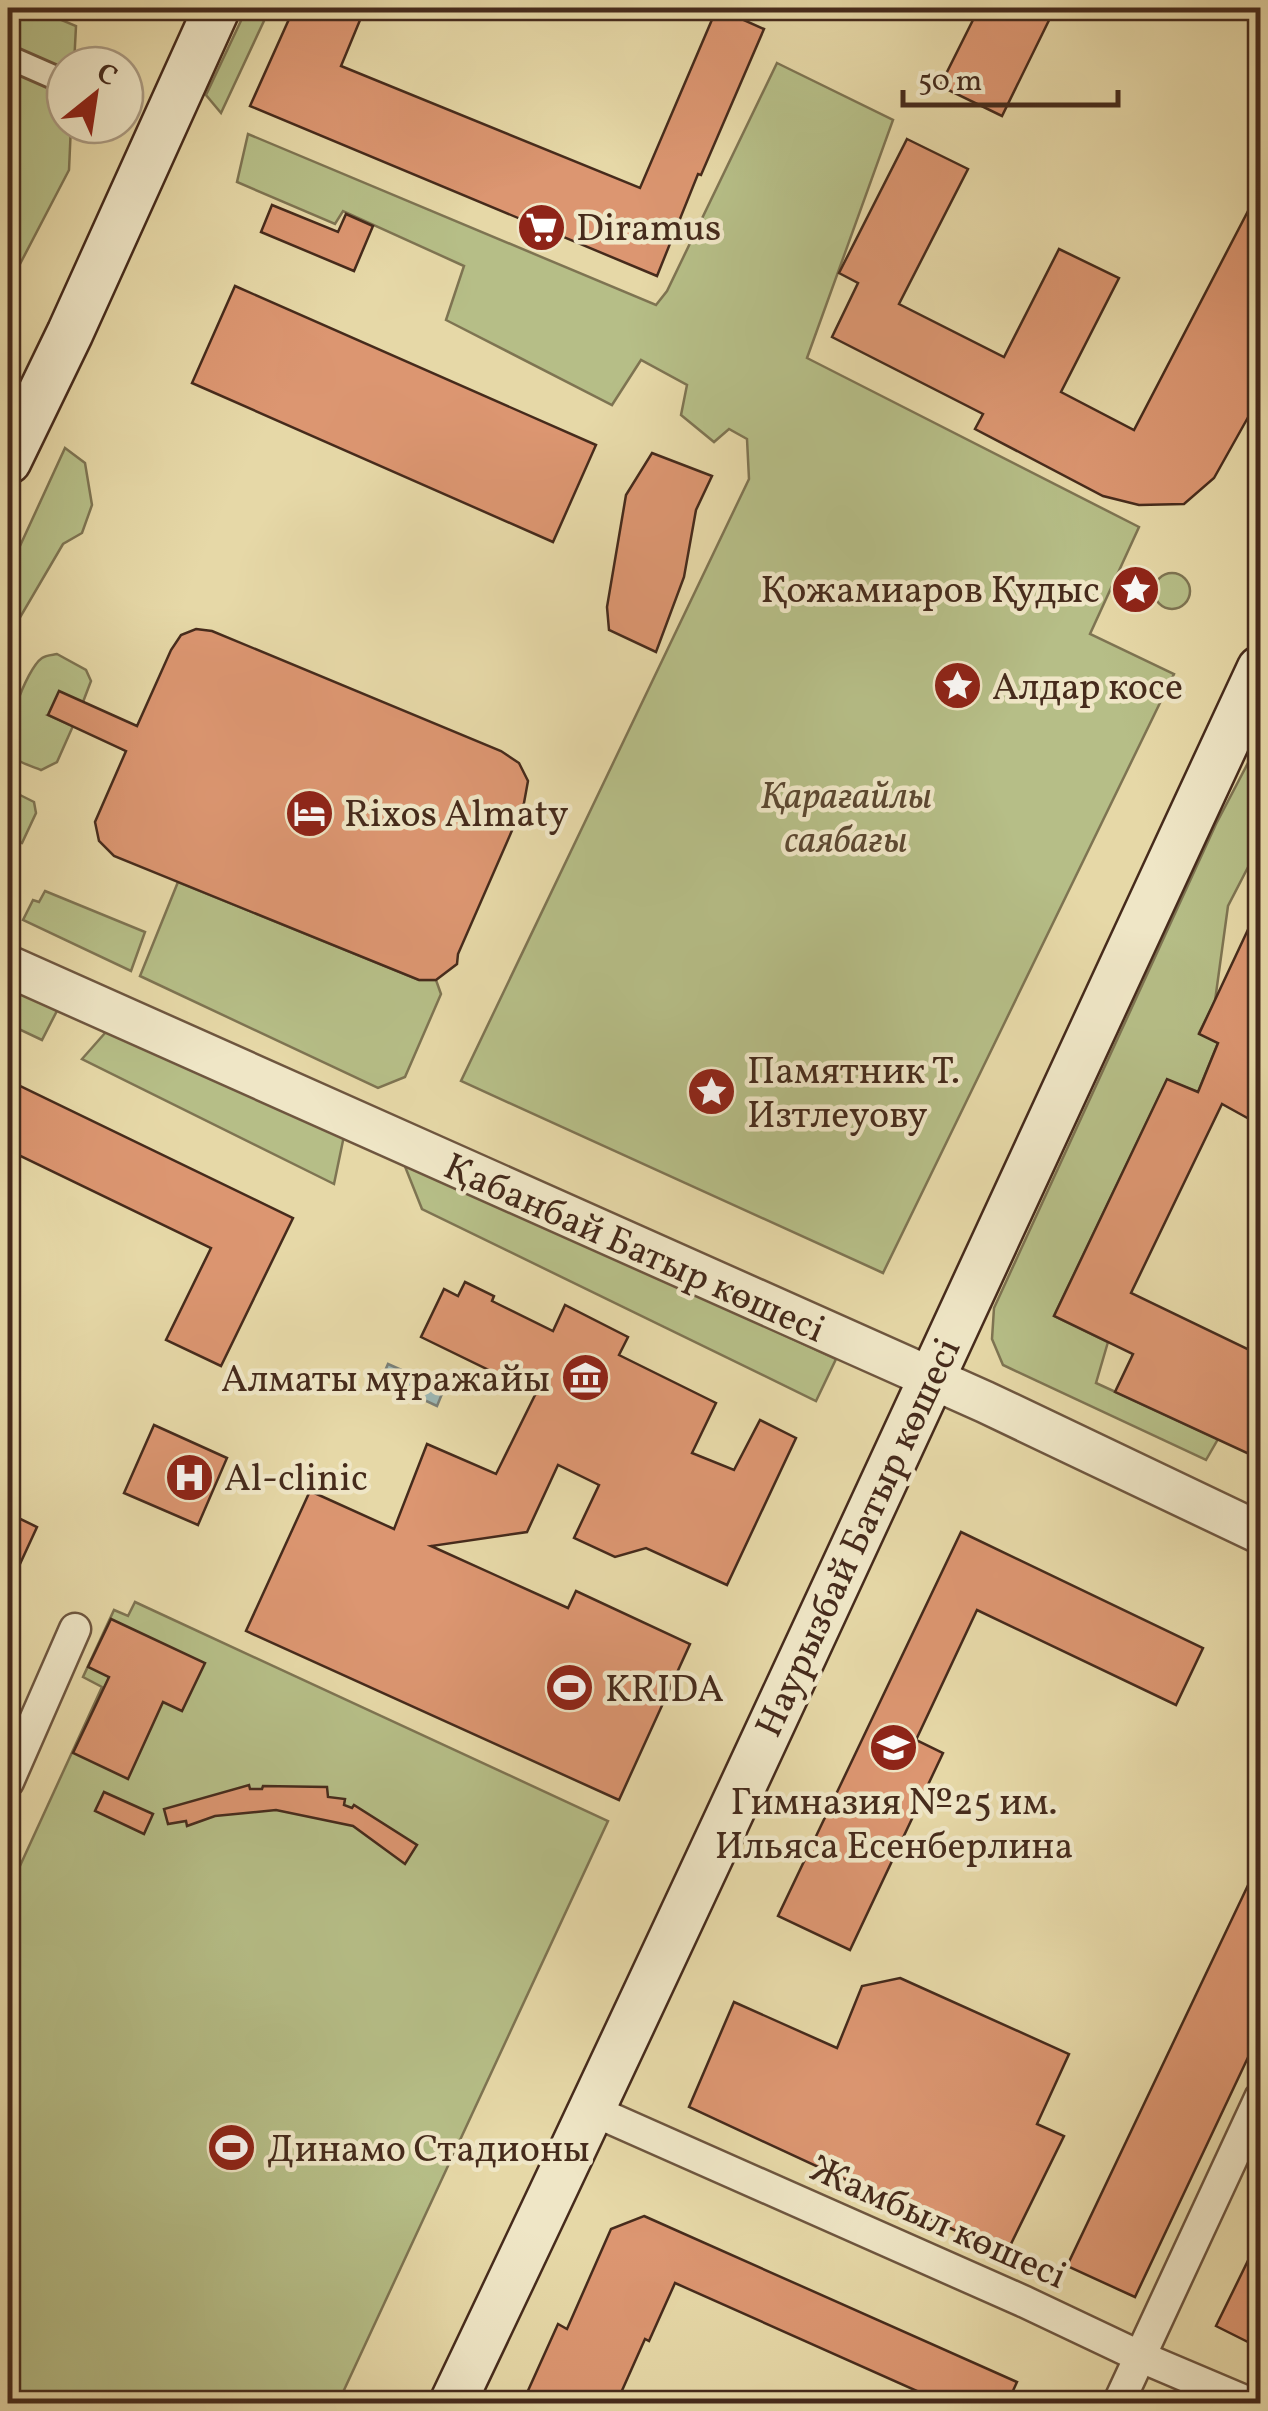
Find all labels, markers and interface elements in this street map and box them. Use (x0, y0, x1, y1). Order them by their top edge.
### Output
north arrow (45, 45, 145, 145)
scale bar (903, 45, 1118, 107)
text: С (89, 54, 124, 97)
text: 50 m (918, 61, 982, 103)
supermarket icon: Diramus (515, 201, 567, 253)
place label: Diramus (576, 204, 721, 257)
place icon: Қожамиаров Қудыс (1109, 563, 1161, 615)
place label: Қожамиаров Қудыс (760, 566, 1100, 619)
place icon: Алдар косе (931, 660, 983, 712)
place label: Алдар косе (992, 663, 1183, 716)
park label: Қарағайлы саябағы (760, 772, 932, 869)
hotel icon: Rixos Almaty (283, 787, 335, 839)
place label: Rixos Almaty (344, 790, 569, 843)
place label: Памятник Т. Изтлеуову (747, 1047, 960, 1144)
place icon: Памятник Т. Изтлеуову (686, 1066, 738, 1118)
street label: Қабанбай Батыр көшесі (435, 1142, 833, 1358)
street label: Наурызбай Батыр көшесі (744, 1330, 976, 1747)
museum icon: Алматы мұражайы (559, 1352, 611, 1404)
place label: Алматы мұражайы (221, 1355, 550, 1408)
hospital icon: Al-clinic (163, 1451, 215, 1503)
place label: Al-clinic (224, 1454, 368, 1507)
sports icon: KRIDA (544, 1662, 596, 1714)
place label: KRIDA (605, 1665, 724, 1718)
school or university icon: Гимназия №25 им. Ильяса Есенберлина (868, 1721, 920, 1773)
place label: Гимназия №25 им. Ильяса Есенберлина (715, 1778, 1073, 1875)
sports icon: Динамо Стадионы (206, 2122, 258, 2174)
place label: Динамо Стадионы (267, 2125, 590, 2178)
street label: Жамбыл көшесі (801, 2144, 1074, 2304)

